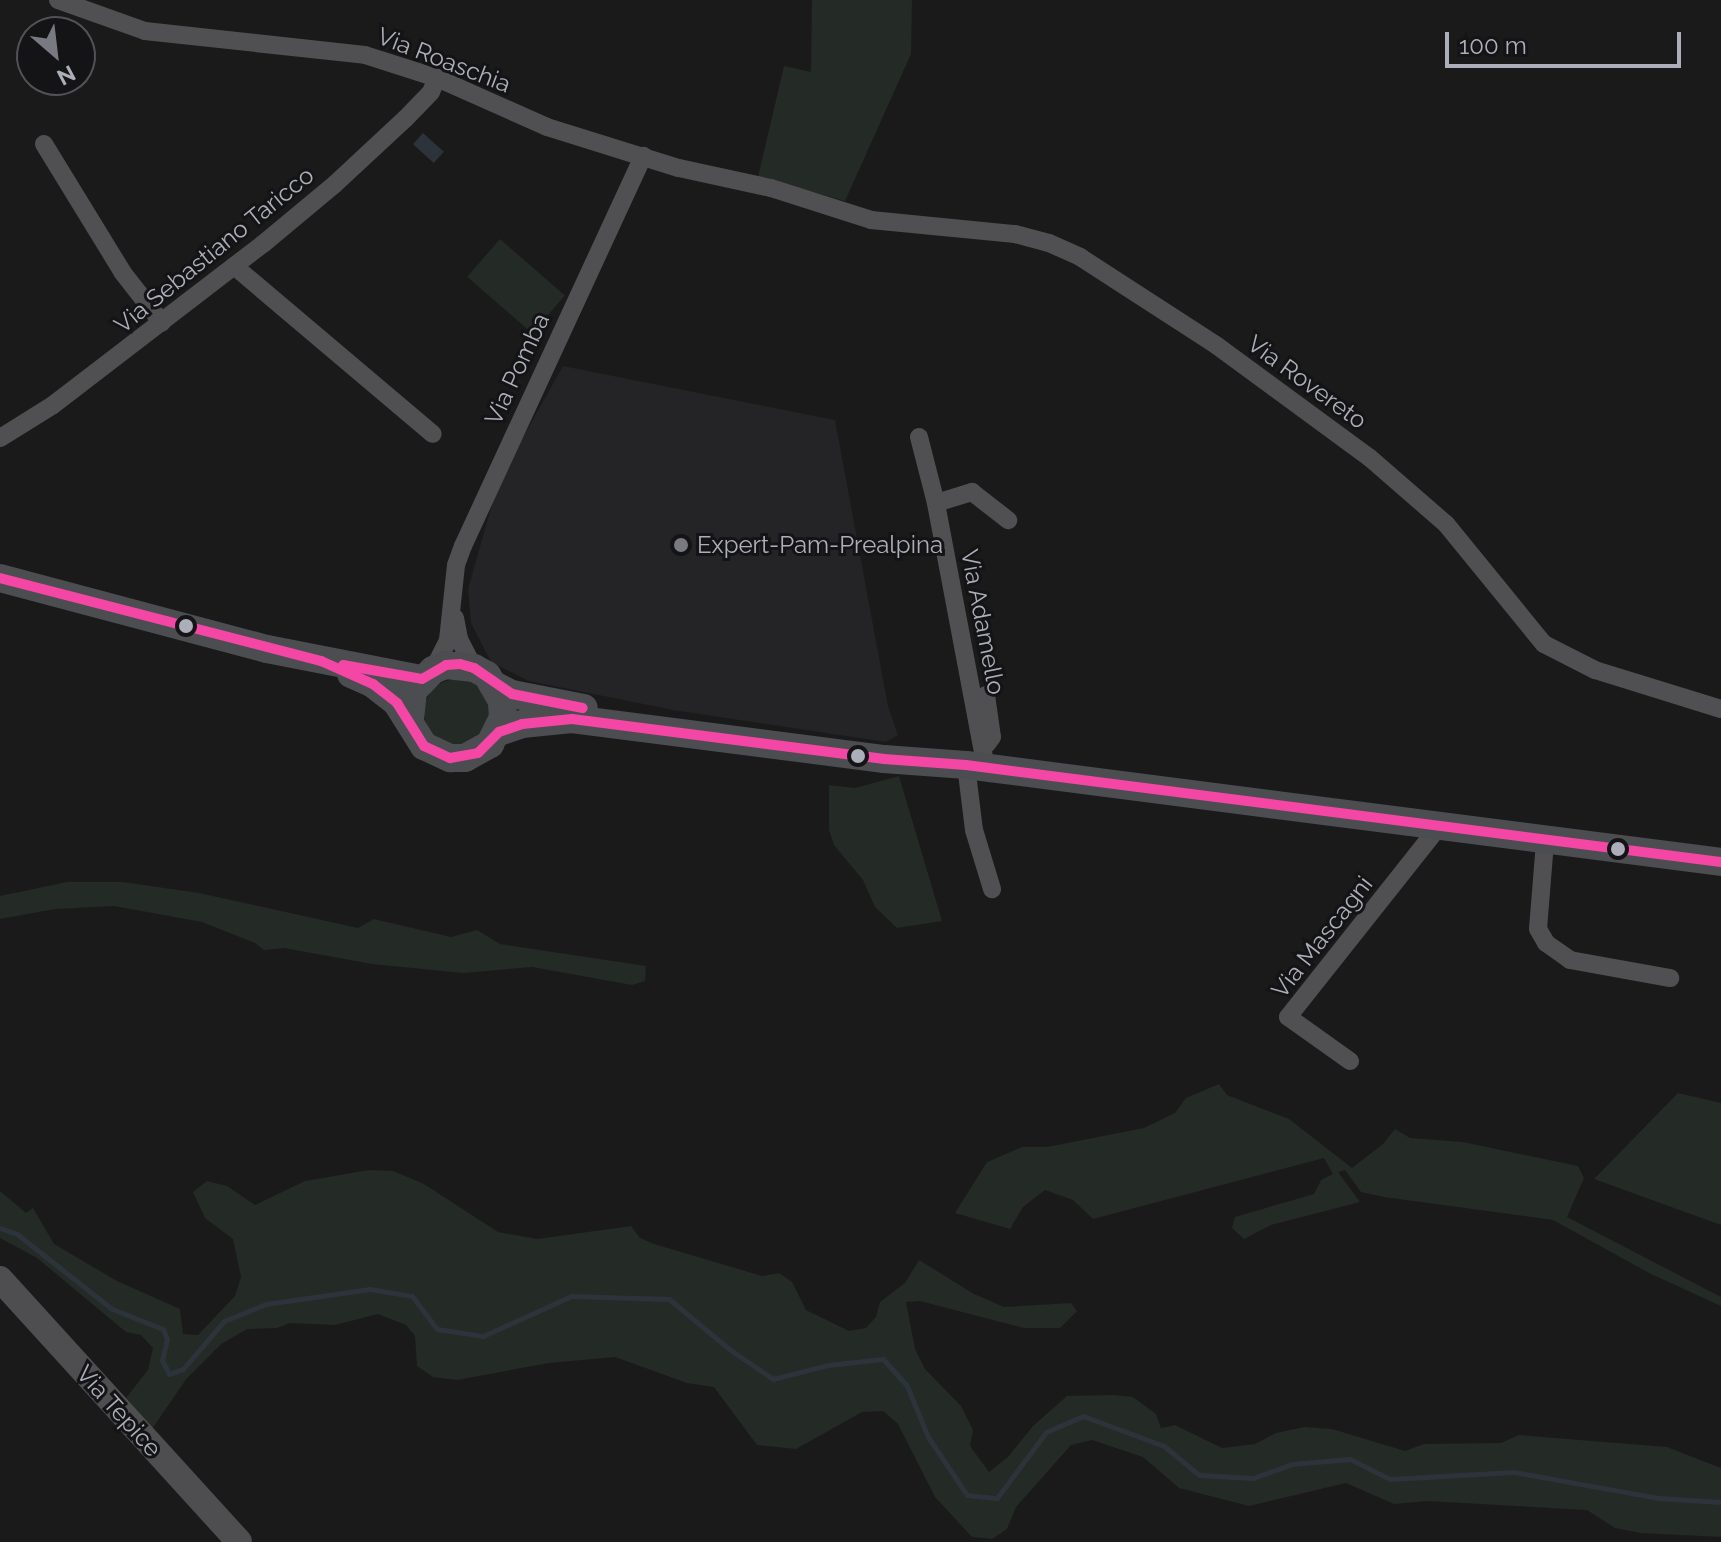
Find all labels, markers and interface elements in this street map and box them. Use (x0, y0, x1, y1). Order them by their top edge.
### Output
north arrow (16, 16, 96, 96)
scale bar (1449, 16, 1685, 66)
street label: Via Roaschia (373, 21, 515, 99)
text: 100 m (1459, 31, 1527, 60)
text: N (53, 60, 80, 91)
street label: Via Sebastiano Taricco (108, 160, 320, 340)
street label: Via Pomba (479, 309, 555, 429)
street label: Via Rovereto (1242, 329, 1372, 435)
place label: Expert-Pam-Prealpina (697, 531, 943, 559)
marker: Expert-Pam-Prealpina (672, 536, 690, 554)
street label: Via Adamello (955, 547, 1011, 697)
unlabelled marker (178, 618, 194, 634)
unlabelled marker (850, 748, 866, 764)
unlabelled marker (1610, 841, 1626, 857)
street label: Via Mascagni (1266, 870, 1378, 1004)
street label: Via Tepice (70, 1359, 168, 1463)

